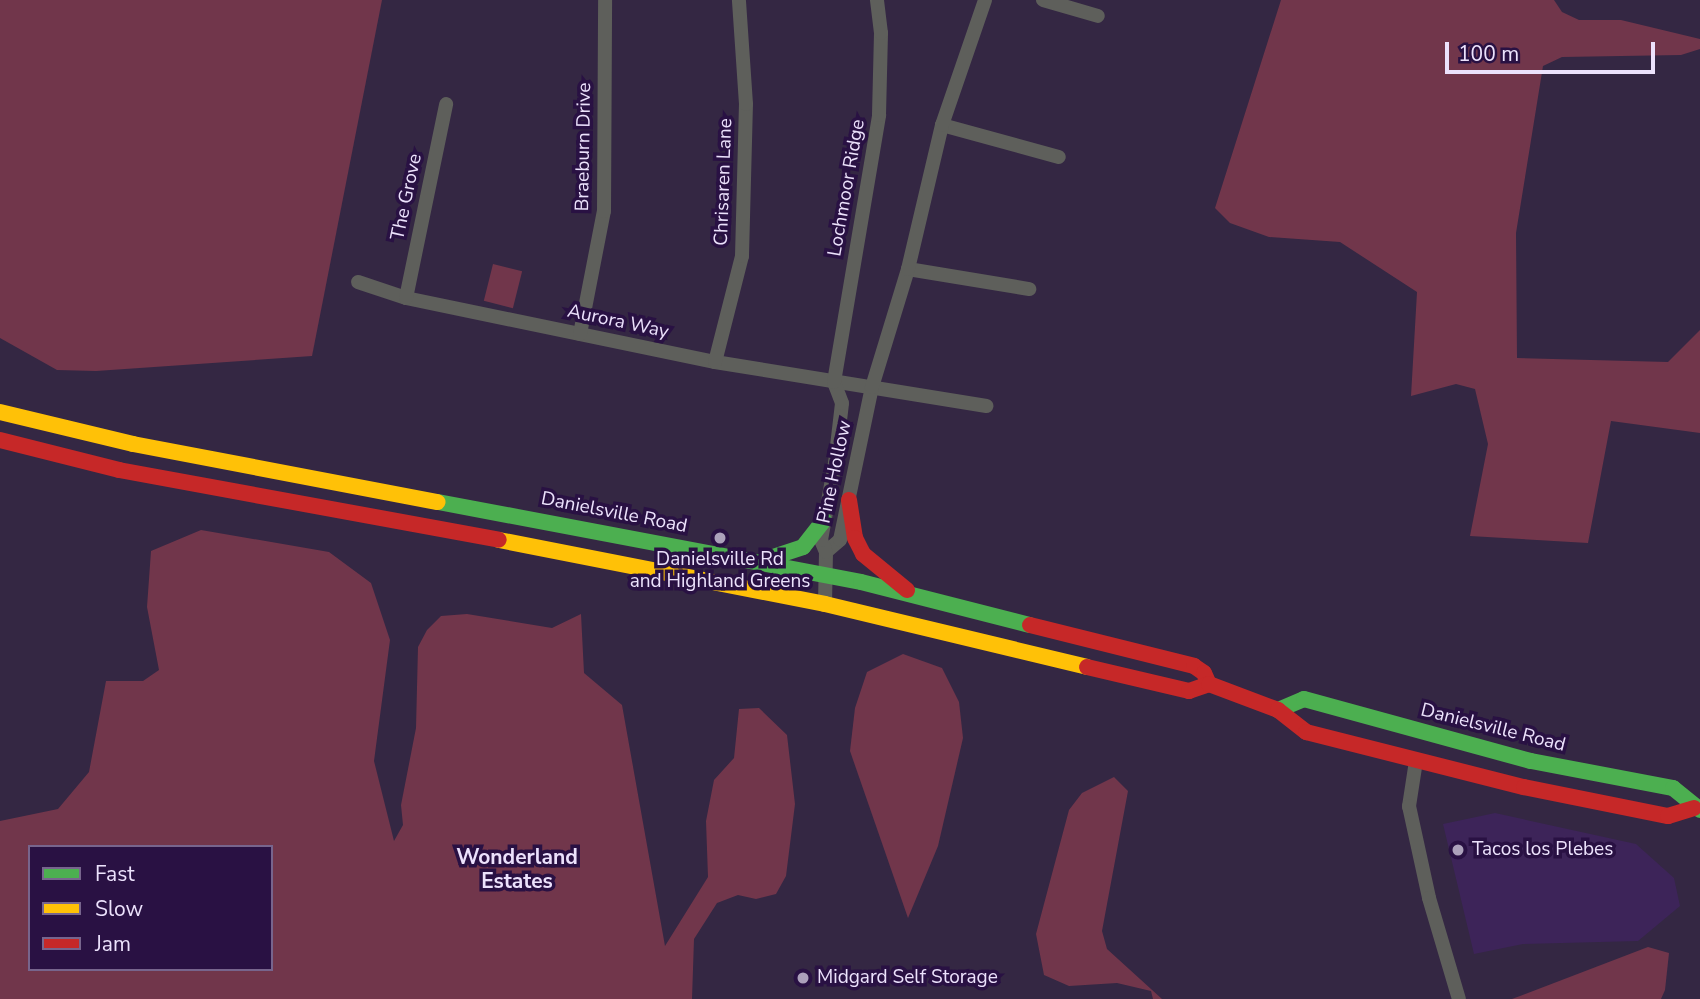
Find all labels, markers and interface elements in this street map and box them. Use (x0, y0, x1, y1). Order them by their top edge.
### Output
scale bar (1448, 28, 1658, 72)
text: 100 m (1458, 40, 1519, 68)
street label: Braeburn Drive (571, 82, 597, 212)
street label: Chrisaren Lane (710, 118, 738, 246)
street label: Lochmoor Ridge (824, 118, 870, 258)
street label: The Grove (387, 152, 427, 242)
street label: Aurora Way (565, 300, 671, 344)
street label: Pine Hollow (813, 418, 857, 526)
street label: Danielsville Road (539, 488, 689, 538)
marker: Danielsville Rd and Highland Greens (712, 530, 728, 546)
place label: Danielsville Rd and Highland Greens (630, 549, 810, 593)
street label: Danielsville Road (1418, 699, 1568, 757)
place label: Tacos los Plebes (1472, 839, 1613, 861)
marker: Tacos los Plebes (1450, 842, 1466, 858)
district label: Wonderland Estates (456, 844, 578, 894)
legend (28, 845, 273, 971)
text: Fast (95, 860, 135, 888)
text: Slow (95, 895, 143, 923)
text: Jam (95, 930, 131, 958)
place label: Midgard Self Storage (817, 967, 998, 989)
marker: Midgard Self Storage (795, 970, 811, 986)

